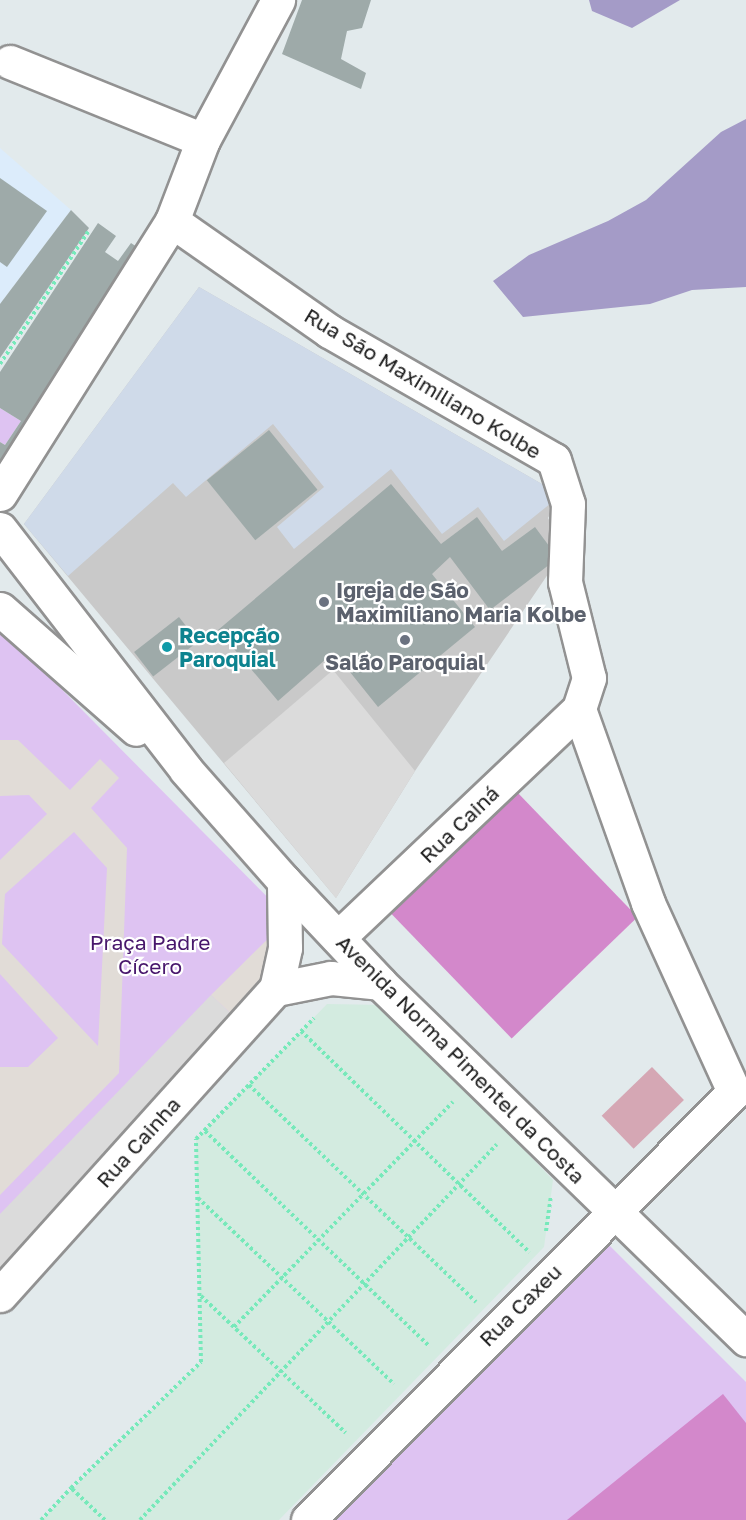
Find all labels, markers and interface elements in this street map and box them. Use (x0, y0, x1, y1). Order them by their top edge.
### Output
street label: Rua São Maximiliano Kolbe (300, 302, 546, 464)
place label: Igreja de São Maximiliano Maria Kolbe (336, 577, 586, 627)
marker: Igreja de São Maximiliano Maria Kolbe (317, 595, 331, 609)
place label: Recepção Paroquial (179, 622, 280, 672)
marker: Salão Paroquial (398, 633, 412, 647)
marker: Recepção Paroquial (160, 640, 174, 654)
place label: Salão Paroquial (325, 649, 485, 675)
street label: Rua Cainá (414, 780, 504, 868)
park label: Praça Padre Cícero (90, 929, 210, 979)
street label: Avenida Norma Pimentel da Costa (332, 930, 590, 1188)
street label: Rua Cainha (91, 1092, 185, 1192)
street label: Rua Caxeu (474, 1259, 566, 1351)

